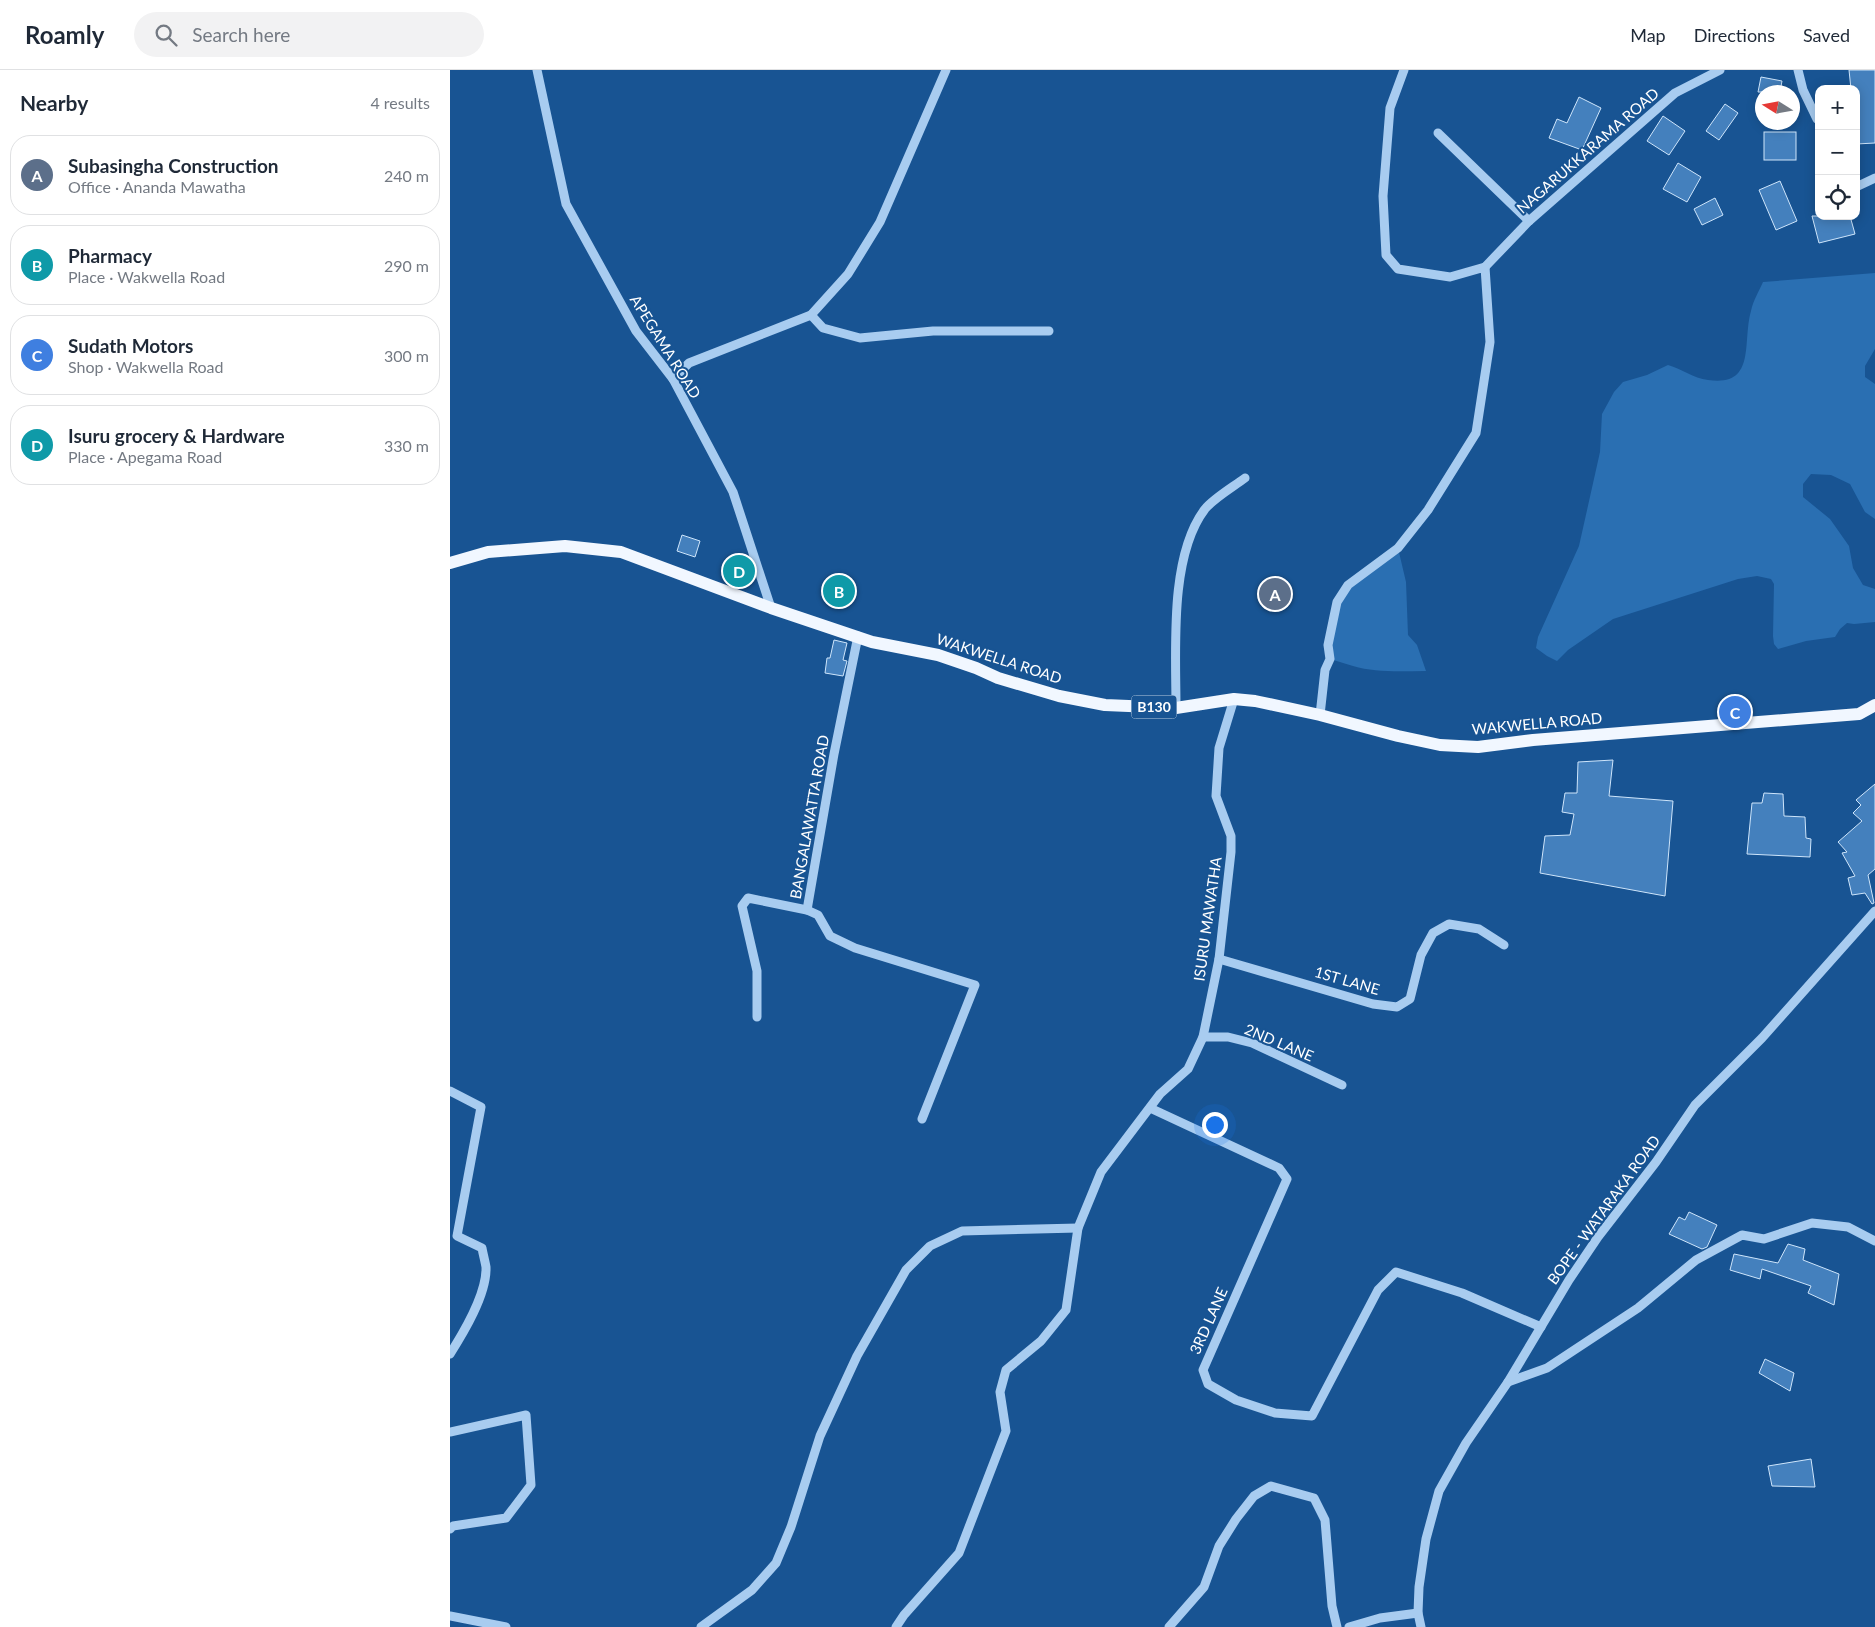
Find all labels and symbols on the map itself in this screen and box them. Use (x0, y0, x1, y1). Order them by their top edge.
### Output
street label: NAGARUKKARAMA ROAD (1513, 84, 1662, 217)
north arrow (1755, 85, 1800, 130)
street label: APEGAMA ROAD (627, 291, 705, 402)
pin: D (723, 552, 755, 590)
pin: B (823, 572, 855, 610)
pin: A (1259, 575, 1291, 613)
street label: WAKWELLA ROAD (934, 629, 1064, 687)
pin: C (1719, 693, 1751, 731)
road number: B130 (1132, 696, 1176, 719)
street label: WAKWELLA ROAD (1471, 708, 1603, 738)
street label: BANGALAWATTA ROAD (786, 733, 832, 900)
street label: ISURU MAWATHA (1189, 855, 1225, 982)
street label: 1ST LANE (1313, 962, 1382, 998)
street label: 2ND LANE (1242, 1019, 1317, 1065)
your location (1202, 1112, 1228, 1138)
street label: BOPE - WATARAKA ROAD (1543, 1131, 1663, 1287)
street label: 3RD LANE (1185, 1284, 1231, 1357)

